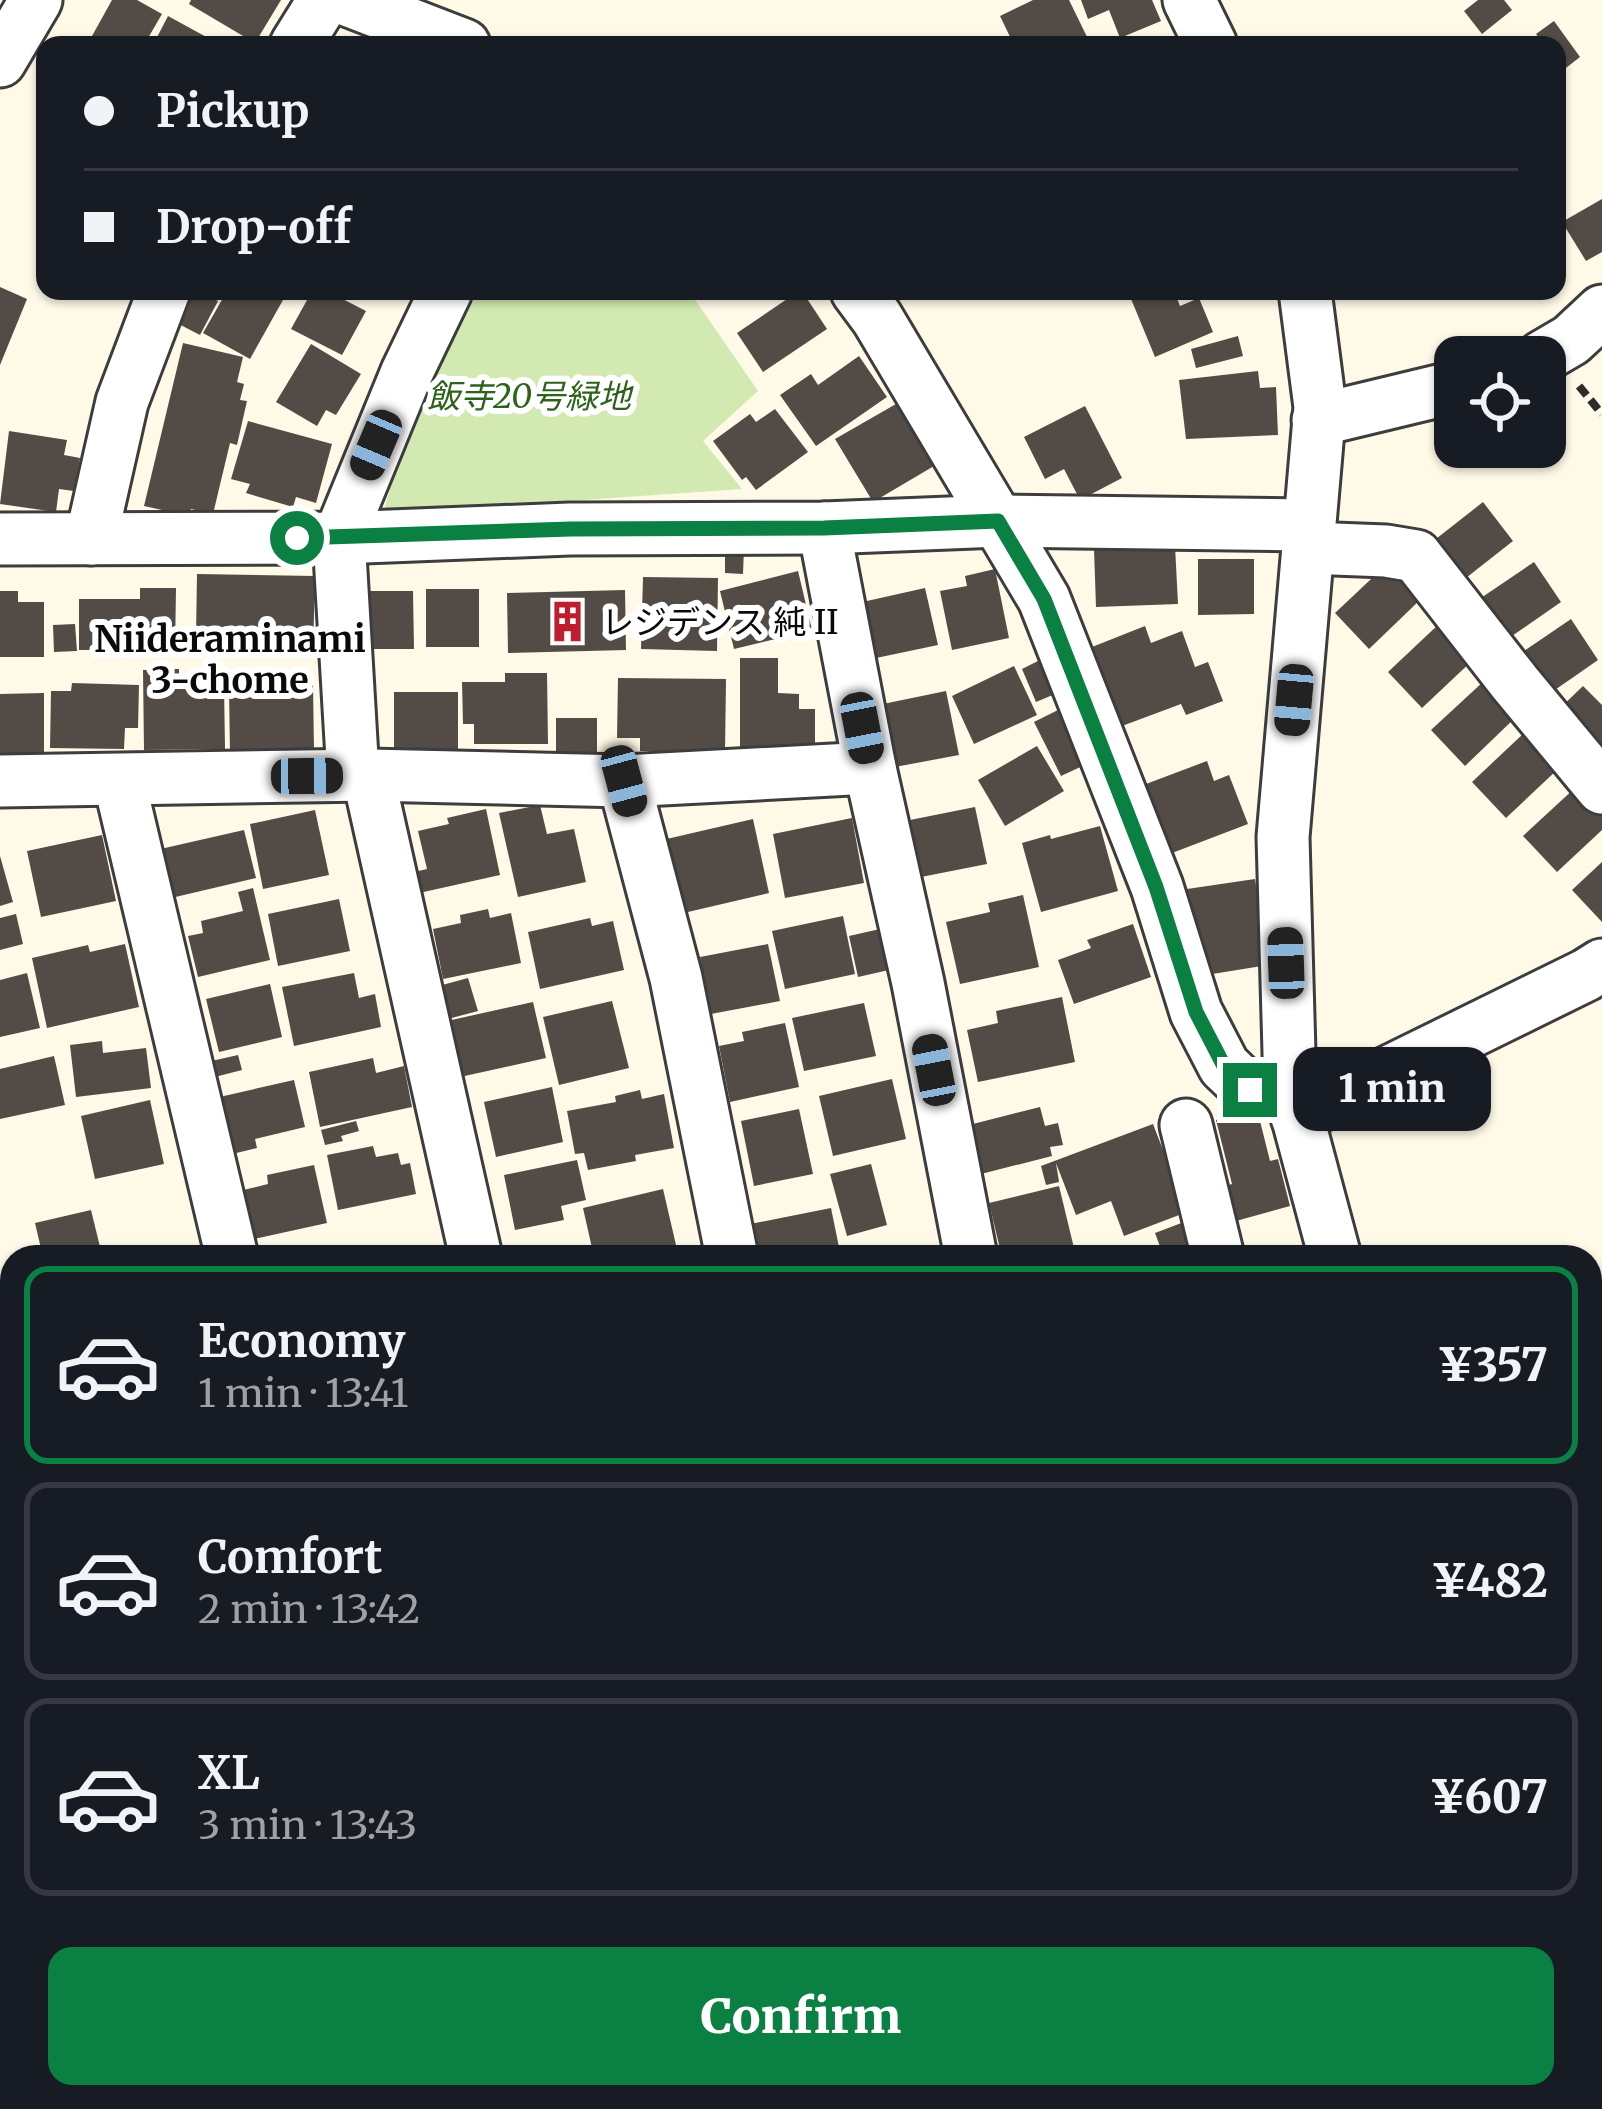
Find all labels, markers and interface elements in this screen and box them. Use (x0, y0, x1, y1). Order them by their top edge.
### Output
text: Pickup (156, 83, 310, 139)
text: Drop-off (156, 199, 351, 255)
map controls (1434, 336, 1566, 468)
button: locate (1434, 336, 1566, 468)
park label: 飯寺20号緑地 (427, 376, 634, 417)
car (345, 405, 407, 485)
route start (270, 511, 324, 565)
building icon: レジデンス 純 II (544, 599, 590, 645)
place label: レジデンス 純 II (601, 602, 839, 643)
district label: Niideraminami 3-chome (94, 617, 366, 703)
car (1273, 663, 1315, 737)
car (837, 689, 887, 767)
car (597, 742, 651, 820)
car (271, 757, 343, 795)
car (1267, 926, 1305, 1000)
car (909, 1031, 959, 1109)
callout: 1 min (1292, 1048, 1490, 1132)
route end (1223, 1063, 1277, 1117)
text: 1 min (1339, 1064, 1445, 1113)
icon: car (54, 1311, 162, 1419)
text: Economy (198, 1313, 406, 1369)
text: ¥357 (1437, 1337, 1548, 1393)
text: 1 min · 13:41 (198, 1369, 408, 1418)
icon: car (54, 1527, 162, 1635)
text: Comfort (198, 1529, 382, 1585)
text: ¥482 (1431, 1553, 1548, 1609)
text: 2 min · 13:42 (198, 1585, 420, 1634)
icon: car (54, 1743, 162, 1851)
text: XL (198, 1745, 260, 1801)
text: ¥607 (1430, 1769, 1548, 1825)
text: 3 min · 13:43 (198, 1801, 417, 1850)
button: Confirm (48, 1947, 1554, 2085)

